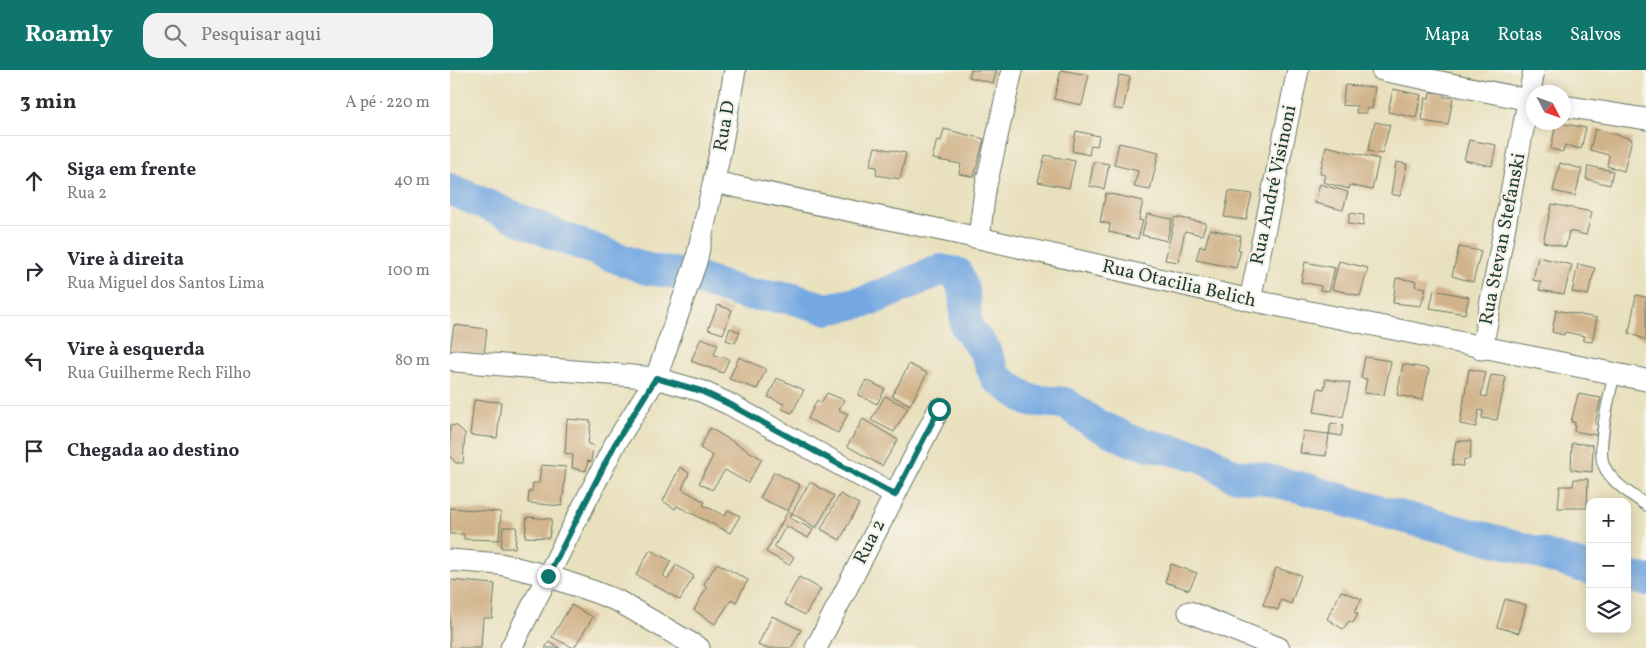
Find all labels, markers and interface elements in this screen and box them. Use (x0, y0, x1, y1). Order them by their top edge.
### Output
search box (143, 13, 493, 58)
text: Roamly (25, 18, 113, 52)
icon: search (161, 21, 189, 49)
text: Pesquisar aqui (201, 22, 321, 48)
text: Mapa (1425, 23, 1470, 48)
text: Rotas (1498, 23, 1542, 48)
text: Salvos (1570, 23, 1621, 48)
north arrow (1526, 85, 1571, 130)
text: 3 min (20, 88, 76, 117)
text: A pé · 220 m (345, 92, 430, 114)
street label: Rua D (708, 99, 742, 153)
street label: Rua André Visinoni (1244, 102, 1304, 267)
street label: Rua Stevan Stefanski (1474, 150, 1532, 327)
text: Siga em frente (67, 157, 196, 183)
icon: ahead (20, 167, 48, 195)
text: 40 m (394, 170, 430, 192)
text: Rua 2 (67, 183, 107, 205)
text: Vire à direita (67, 247, 184, 273)
street label: Rua Otacilia Belich (1099, 254, 1259, 314)
icon: right (20, 257, 48, 285)
text: 100 m (387, 260, 430, 282)
text: Rua Miguel dos Santos Lima (67, 273, 264, 295)
text: Vire à esquerda (67, 337, 205, 363)
icon: left (20, 347, 48, 375)
text: 80 m (395, 350, 430, 372)
text: Rua Guilherme Rech Filho (67, 363, 251, 385)
route start (928, 398, 951, 421)
icon: arrive (20, 437, 48, 465)
text: Chegada ao destino (67, 438, 239, 464)
map controls (1586, 498, 1631, 633)
button: + (1586, 498, 1631, 543)
street label: Rua 2 (848, 515, 892, 569)
button: − (1586, 543, 1631, 588)
route end (537, 565, 560, 588)
button: layers (1586, 588, 1631, 633)

